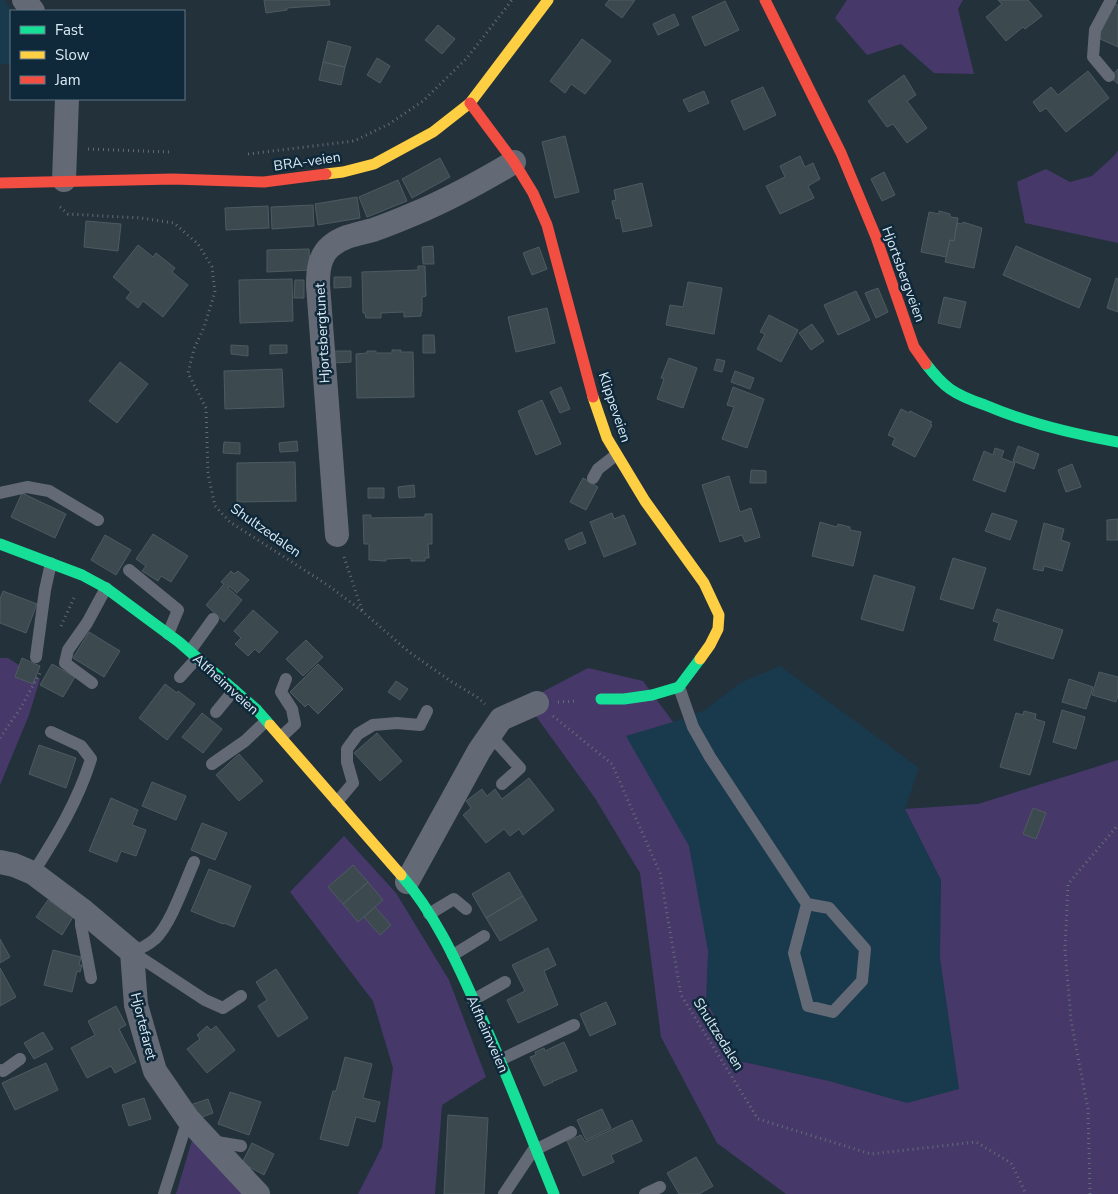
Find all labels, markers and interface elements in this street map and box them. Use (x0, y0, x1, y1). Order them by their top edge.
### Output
legend (10, 10, 185, 100)
text: Fast (55, 20, 84, 40)
text: Slow (55, 45, 90, 65)
text: Jam (54, 70, 81, 90)
street label: BRA-veien (272, 147, 342, 176)
street label: Hjortsbergveien (877, 224, 930, 325)
street label: Hjortsbergtunet (310, 282, 335, 384)
street label: Klippeveien (594, 370, 635, 445)
street label: Shultzedalen (227, 499, 305, 562)
street label: Alfheimveien (189, 650, 263, 719)
street label: Hjortefaret (126, 990, 161, 1062)
street label: Alfheimveien (462, 993, 513, 1076)
street label: Shultzedalen (689, 994, 748, 1074)

